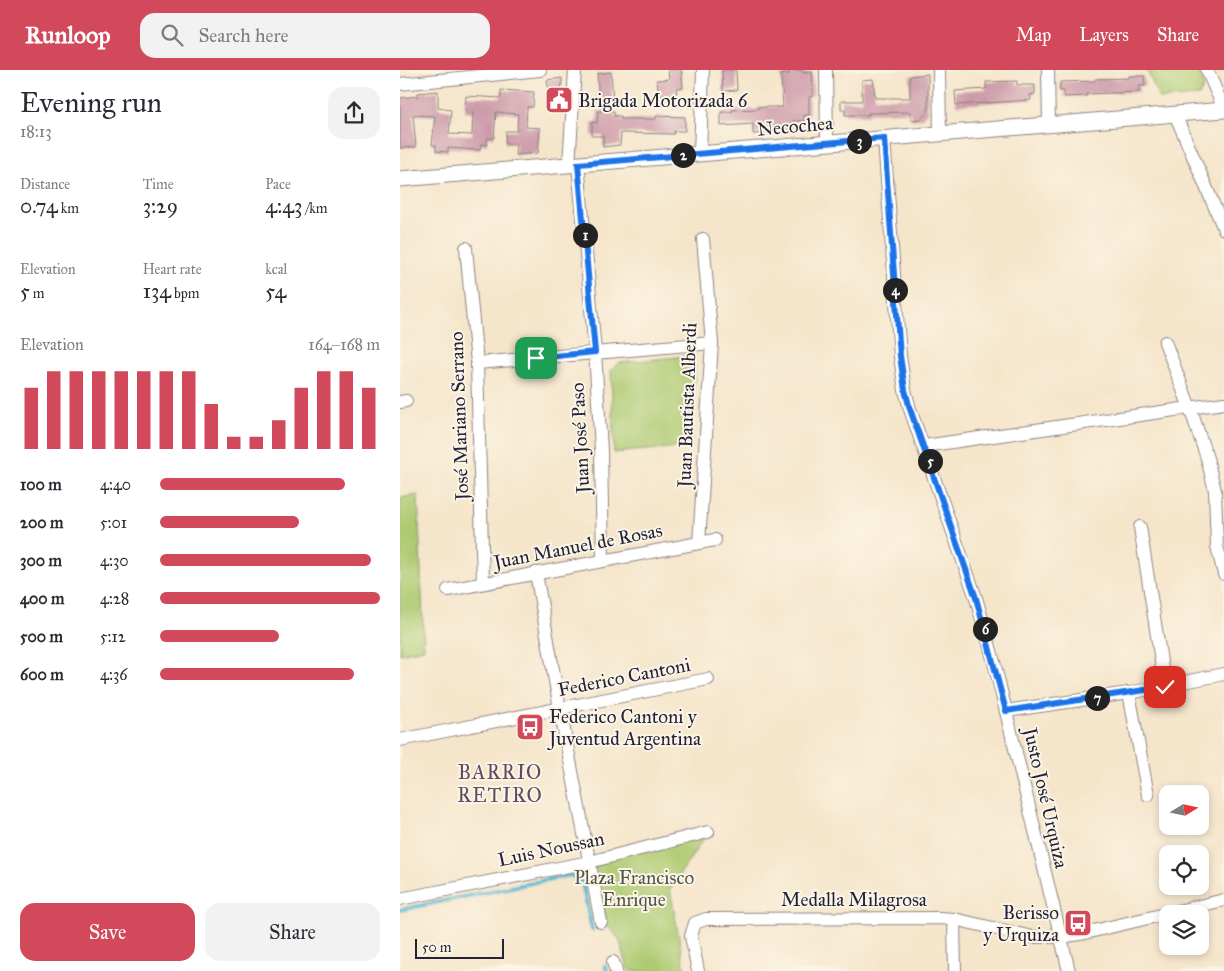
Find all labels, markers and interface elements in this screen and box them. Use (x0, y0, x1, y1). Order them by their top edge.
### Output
search box (140, 13, 490, 58)
text: Runloop (25, 20, 110, 50)
icon: search (158, 21, 186, 49)
text: Search here (198, 24, 288, 47)
text: Map (1016, 24, 1051, 46)
text: Layers (1079, 24, 1129, 46)
text: Share (1157, 24, 1199, 46)
text: Evening run (20, 85, 162, 120)
public building icon: Brigada Motorizada 6 (544, 85, 574, 115)
button: share (328, 87, 380, 139)
place label: Brigada Motorizada 6 (578, 89, 749, 113)
street label: Necochea (756, 111, 835, 141)
text: 18:13 (20, 122, 52, 141)
pin: 3 (846, 128, 872, 154)
text: 3 (857, 133, 862, 150)
pin: 2 (670, 142, 696, 168)
text: 2 (680, 147, 687, 164)
text: Distance (20, 176, 70, 193)
text: Time (143, 176, 174, 193)
text: Pace (265, 176, 291, 193)
text: 0.74 (20, 193, 58, 219)
text: 3:29 (143, 193, 178, 219)
text: 4:43 (265, 193, 302, 219)
text: km (58, 200, 79, 217)
text: /km (302, 200, 327, 217)
pin: 1 (572, 222, 598, 248)
text: 1 (583, 227, 588, 244)
text: Elevation (20, 261, 76, 278)
text: Heart rate (143, 261, 202, 278)
text: kcal (265, 261, 287, 278)
text: 5 (20, 278, 30, 304)
text: 134 (143, 278, 171, 304)
text: 54 (265, 278, 286, 304)
pin: 4 (882, 278, 908, 302)
text: 4 (892, 282, 899, 299)
text: m (30, 285, 45, 302)
text: bpm (171, 285, 200, 302)
street label: Juan Bautista Alberdi (673, 322, 702, 490)
street label: José Mariano Serrano (445, 331, 475, 503)
text: Elevation (20, 335, 84, 354)
text: 164–168 m (308, 335, 380, 354)
pin (515, 337, 557, 379)
icon: arrive (522, 344, 550, 372)
street label: Juan José Paso (566, 382, 595, 496)
pin: 5 (918, 448, 942, 474)
text: 5 (927, 453, 934, 470)
text: 100 m (20, 475, 62, 494)
text: 4:40 (100, 475, 131, 494)
text: 200 m (20, 513, 63, 532)
text: 5:01 (100, 513, 127, 532)
street label: Juan Manuel de Rosas (490, 518, 664, 575)
text: 300 m (20, 551, 62, 570)
text: 4:30 (100, 551, 129, 570)
text: 400 m (20, 589, 64, 608)
text: 4:28 (100, 589, 129, 608)
pin: 6 (972, 616, 998, 642)
text: 6 (982, 621, 989, 638)
text: 500 m (20, 627, 63, 646)
text: 5:12 (100, 627, 126, 646)
street label: Federico Cantoni (556, 653, 692, 701)
text: 600 m (20, 665, 64, 684)
text: 4:36 (100, 665, 128, 684)
pin (1144, 666, 1186, 708)
icon: check (1151, 673, 1179, 701)
pin: 7 (1084, 686, 1110, 710)
text: 7 (1094, 690, 1101, 707)
place label: Federico Cantoni y Juventud Argentina (547, 705, 702, 751)
bus stop icon: Federico Cantoni y Juventud Argentina (515, 712, 545, 742)
street label: Justo José Urquiza (1017, 723, 1074, 872)
district label: BARRIO RETIRO (457, 760, 543, 807)
north arrow (1159, 785, 1209, 835)
map controls (1159, 785, 1209, 955)
street label: Luis Noussan (496, 827, 606, 871)
button: locate (1159, 845, 1209, 895)
park label: Plaza Francisco Enrique (574, 866, 694, 912)
street label: Medalla Milagrosa (781, 888, 928, 912)
place label: Berisso y Urquiza (983, 901, 1060, 947)
button: Save (20, 903, 195, 961)
button: Share (205, 903, 380, 961)
button: layers (1159, 905, 1209, 955)
bus stop icon: Berisso y Urquiza (1063, 908, 1093, 938)
scale bar (415, 936, 504, 959)
text: 50 m (422, 939, 451, 956)

